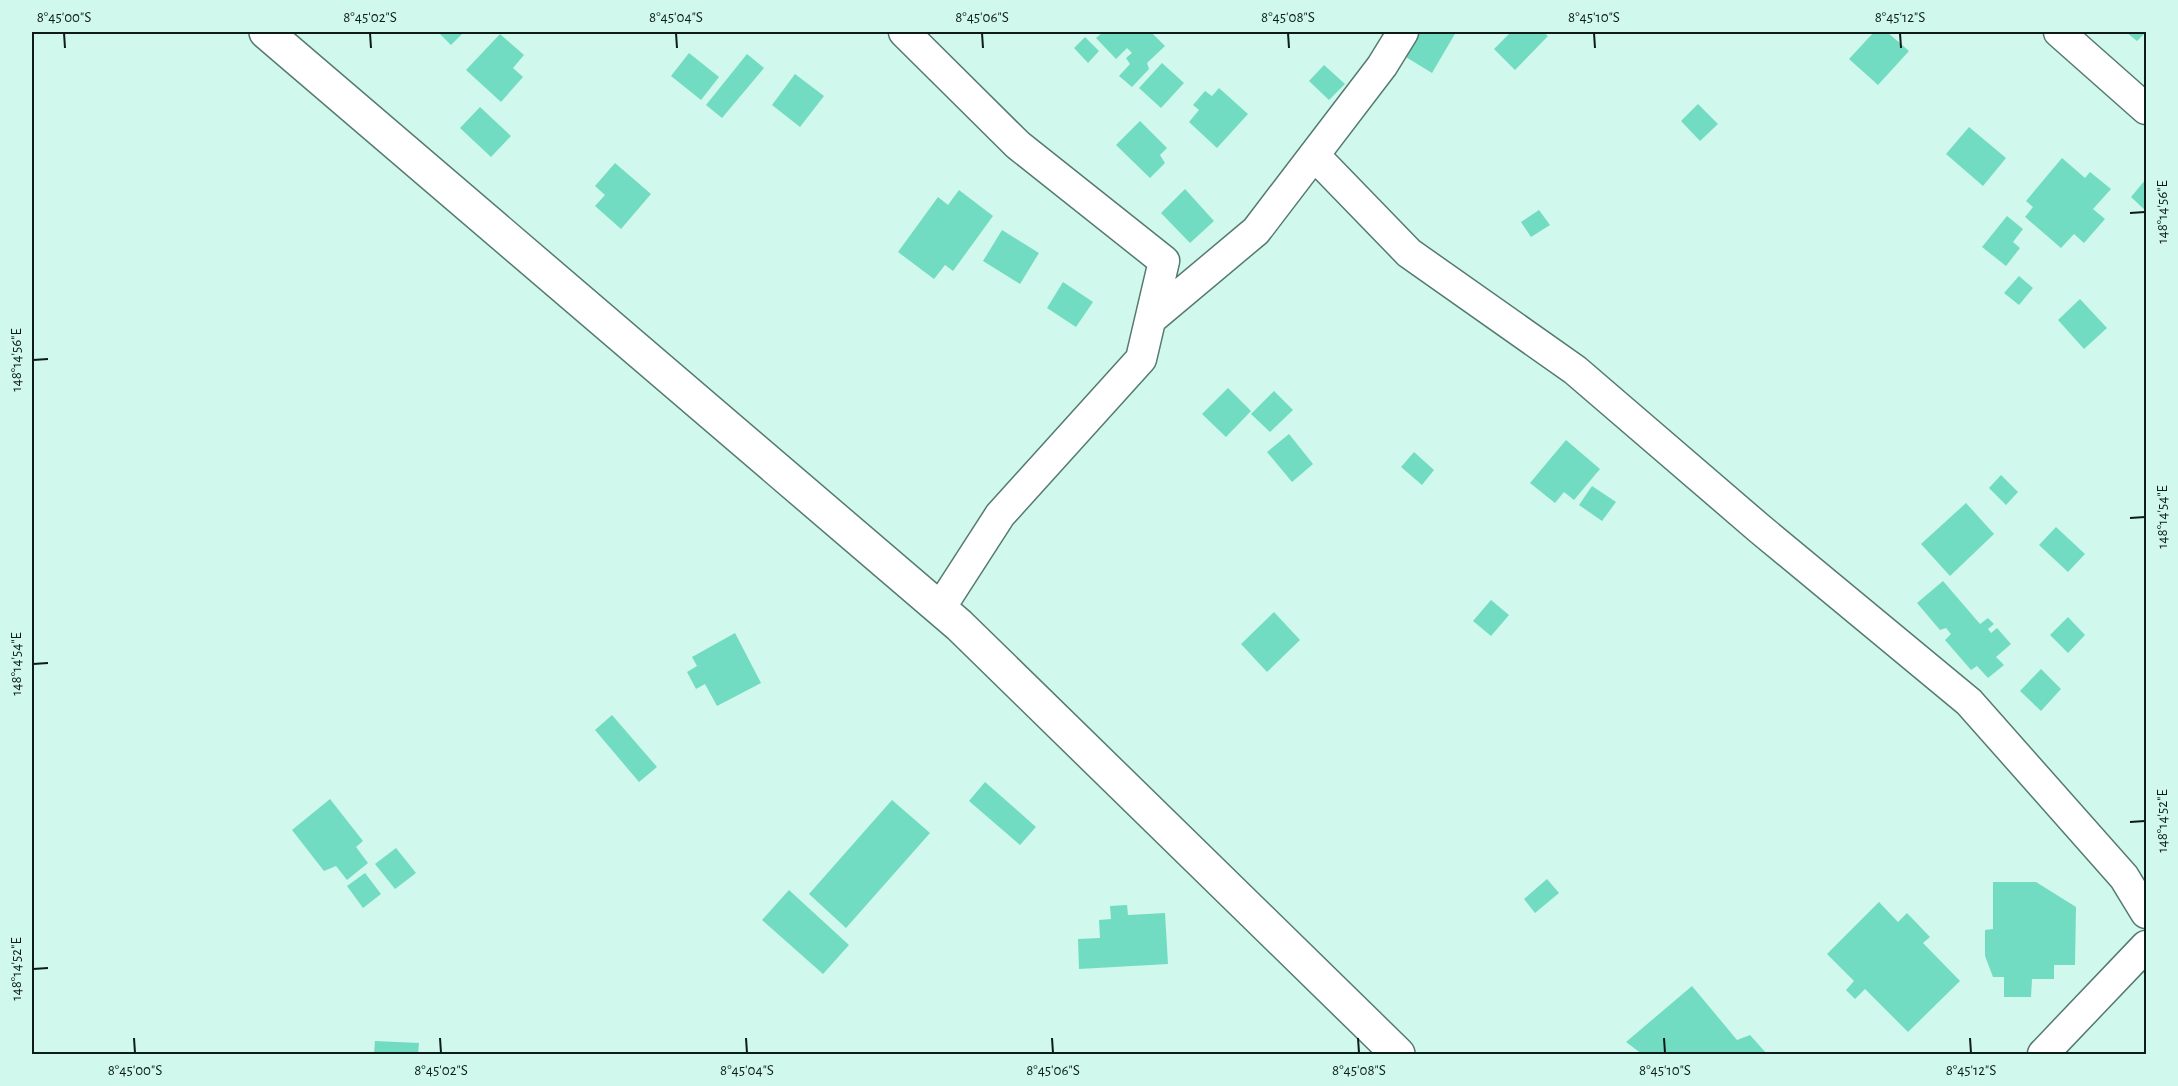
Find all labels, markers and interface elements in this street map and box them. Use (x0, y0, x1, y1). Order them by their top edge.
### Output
text: 8°45'00"S (37, 10, 91, 25)
text: 8°45'02"S (343, 10, 397, 25)
text: 8°45'04"S (649, 10, 703, 25)
text: 8°45'06"S (955, 10, 1009, 25)
text: 8°45'08"S (1261, 10, 1315, 25)
text: 8°45'10"S (1568, 10, 1620, 25)
text: 8°45'12"S (1875, 10, 1925, 25)
text: 148°14'56"E (2155, 180, 2170, 244)
text: 148°14'56"E (9, 328, 24, 392)
text: 148°14'54"E (2155, 485, 2170, 549)
text: 148°14'54"E (9, 632, 24, 696)
text: 148°14'52"E (2155, 789, 2170, 853)
text: 148°14'52"E (9, 937, 24, 1001)
text: 8°45'00"S (108, 1063, 162, 1078)
text: 8°45'02"S (414, 1063, 468, 1078)
text: 8°45'04"S (720, 1063, 774, 1078)
text: 8°45'06"S (1026, 1063, 1080, 1078)
text: 8°45'08"S (1332, 1063, 1386, 1078)
text: 8°45'10"S (1639, 1063, 1691, 1078)
text: 8°45'12"S (1946, 1063, 1996, 1078)

